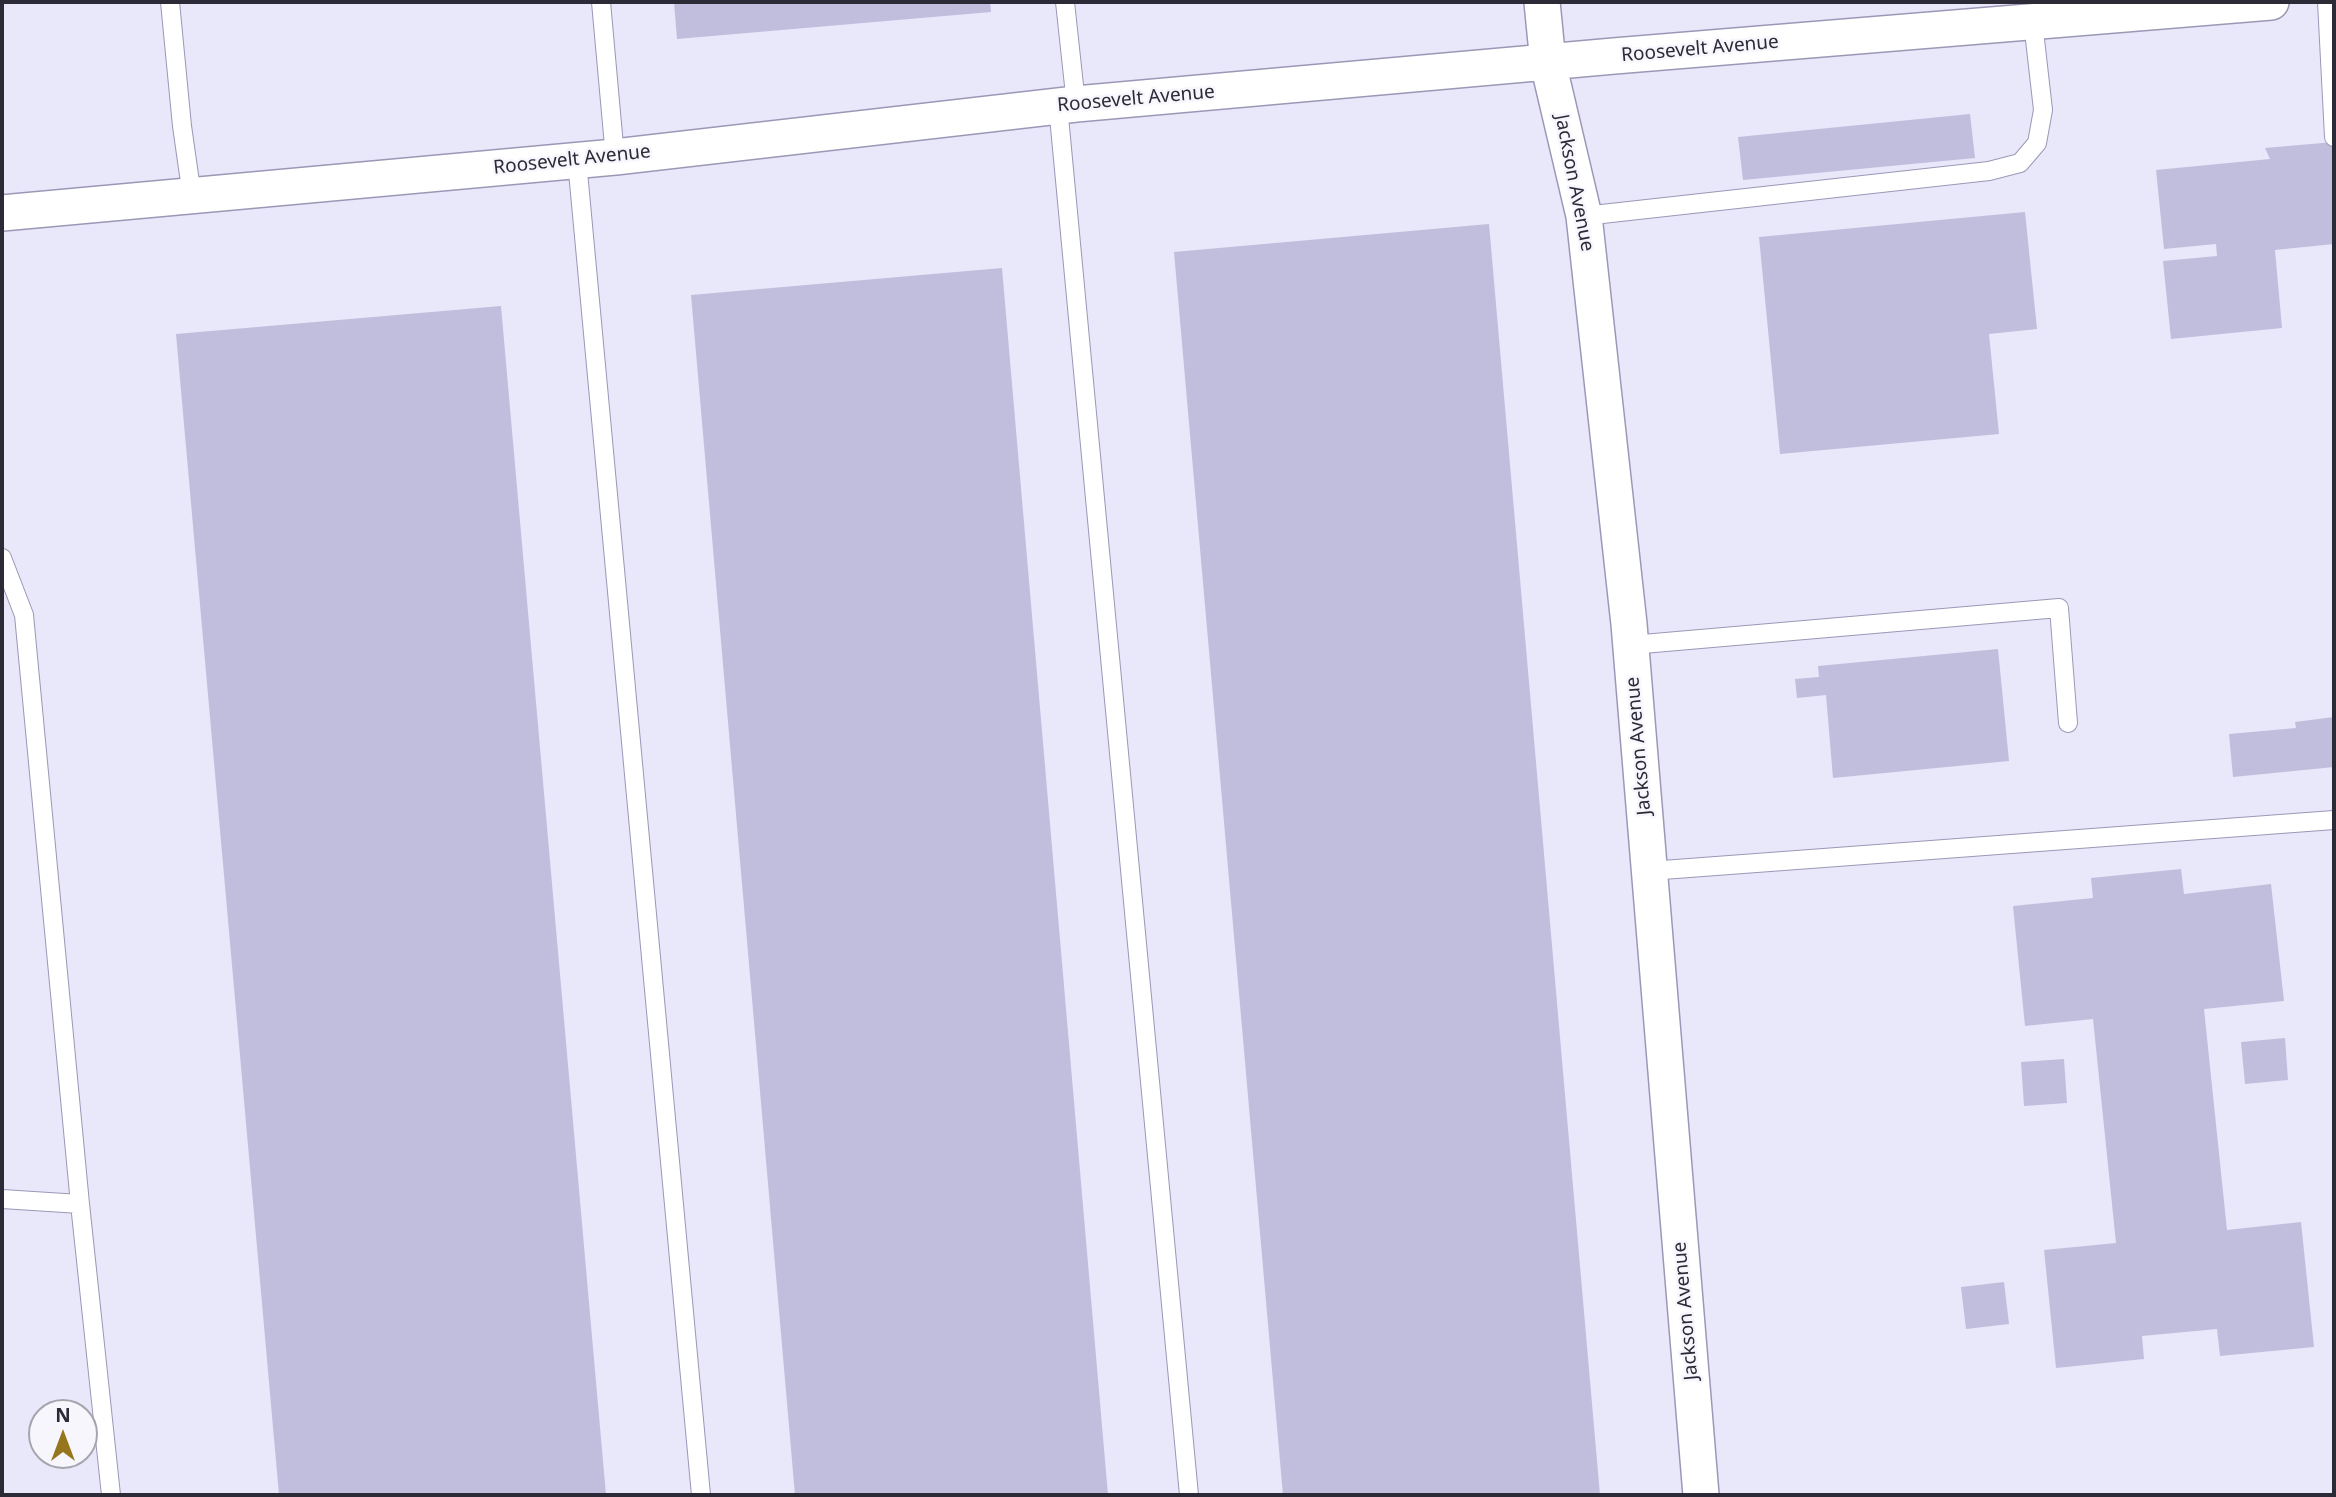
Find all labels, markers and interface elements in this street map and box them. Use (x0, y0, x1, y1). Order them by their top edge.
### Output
street label: Roosevelt Avenue (1620, 31, 1780, 67)
street label: Roosevelt Avenue (1056, 81, 1216, 117)
street label: Jackson Avenue (1550, 113, 1598, 253)
street label: Roosevelt Avenue (492, 140, 652, 180)
street label: Jackson Avenue (1622, 676, 1656, 816)
street label: Jackson Avenue (1669, 1241, 1703, 1381)
north arrow (28, 1399, 98, 1469)
text: N (55, 1402, 71, 1428)

